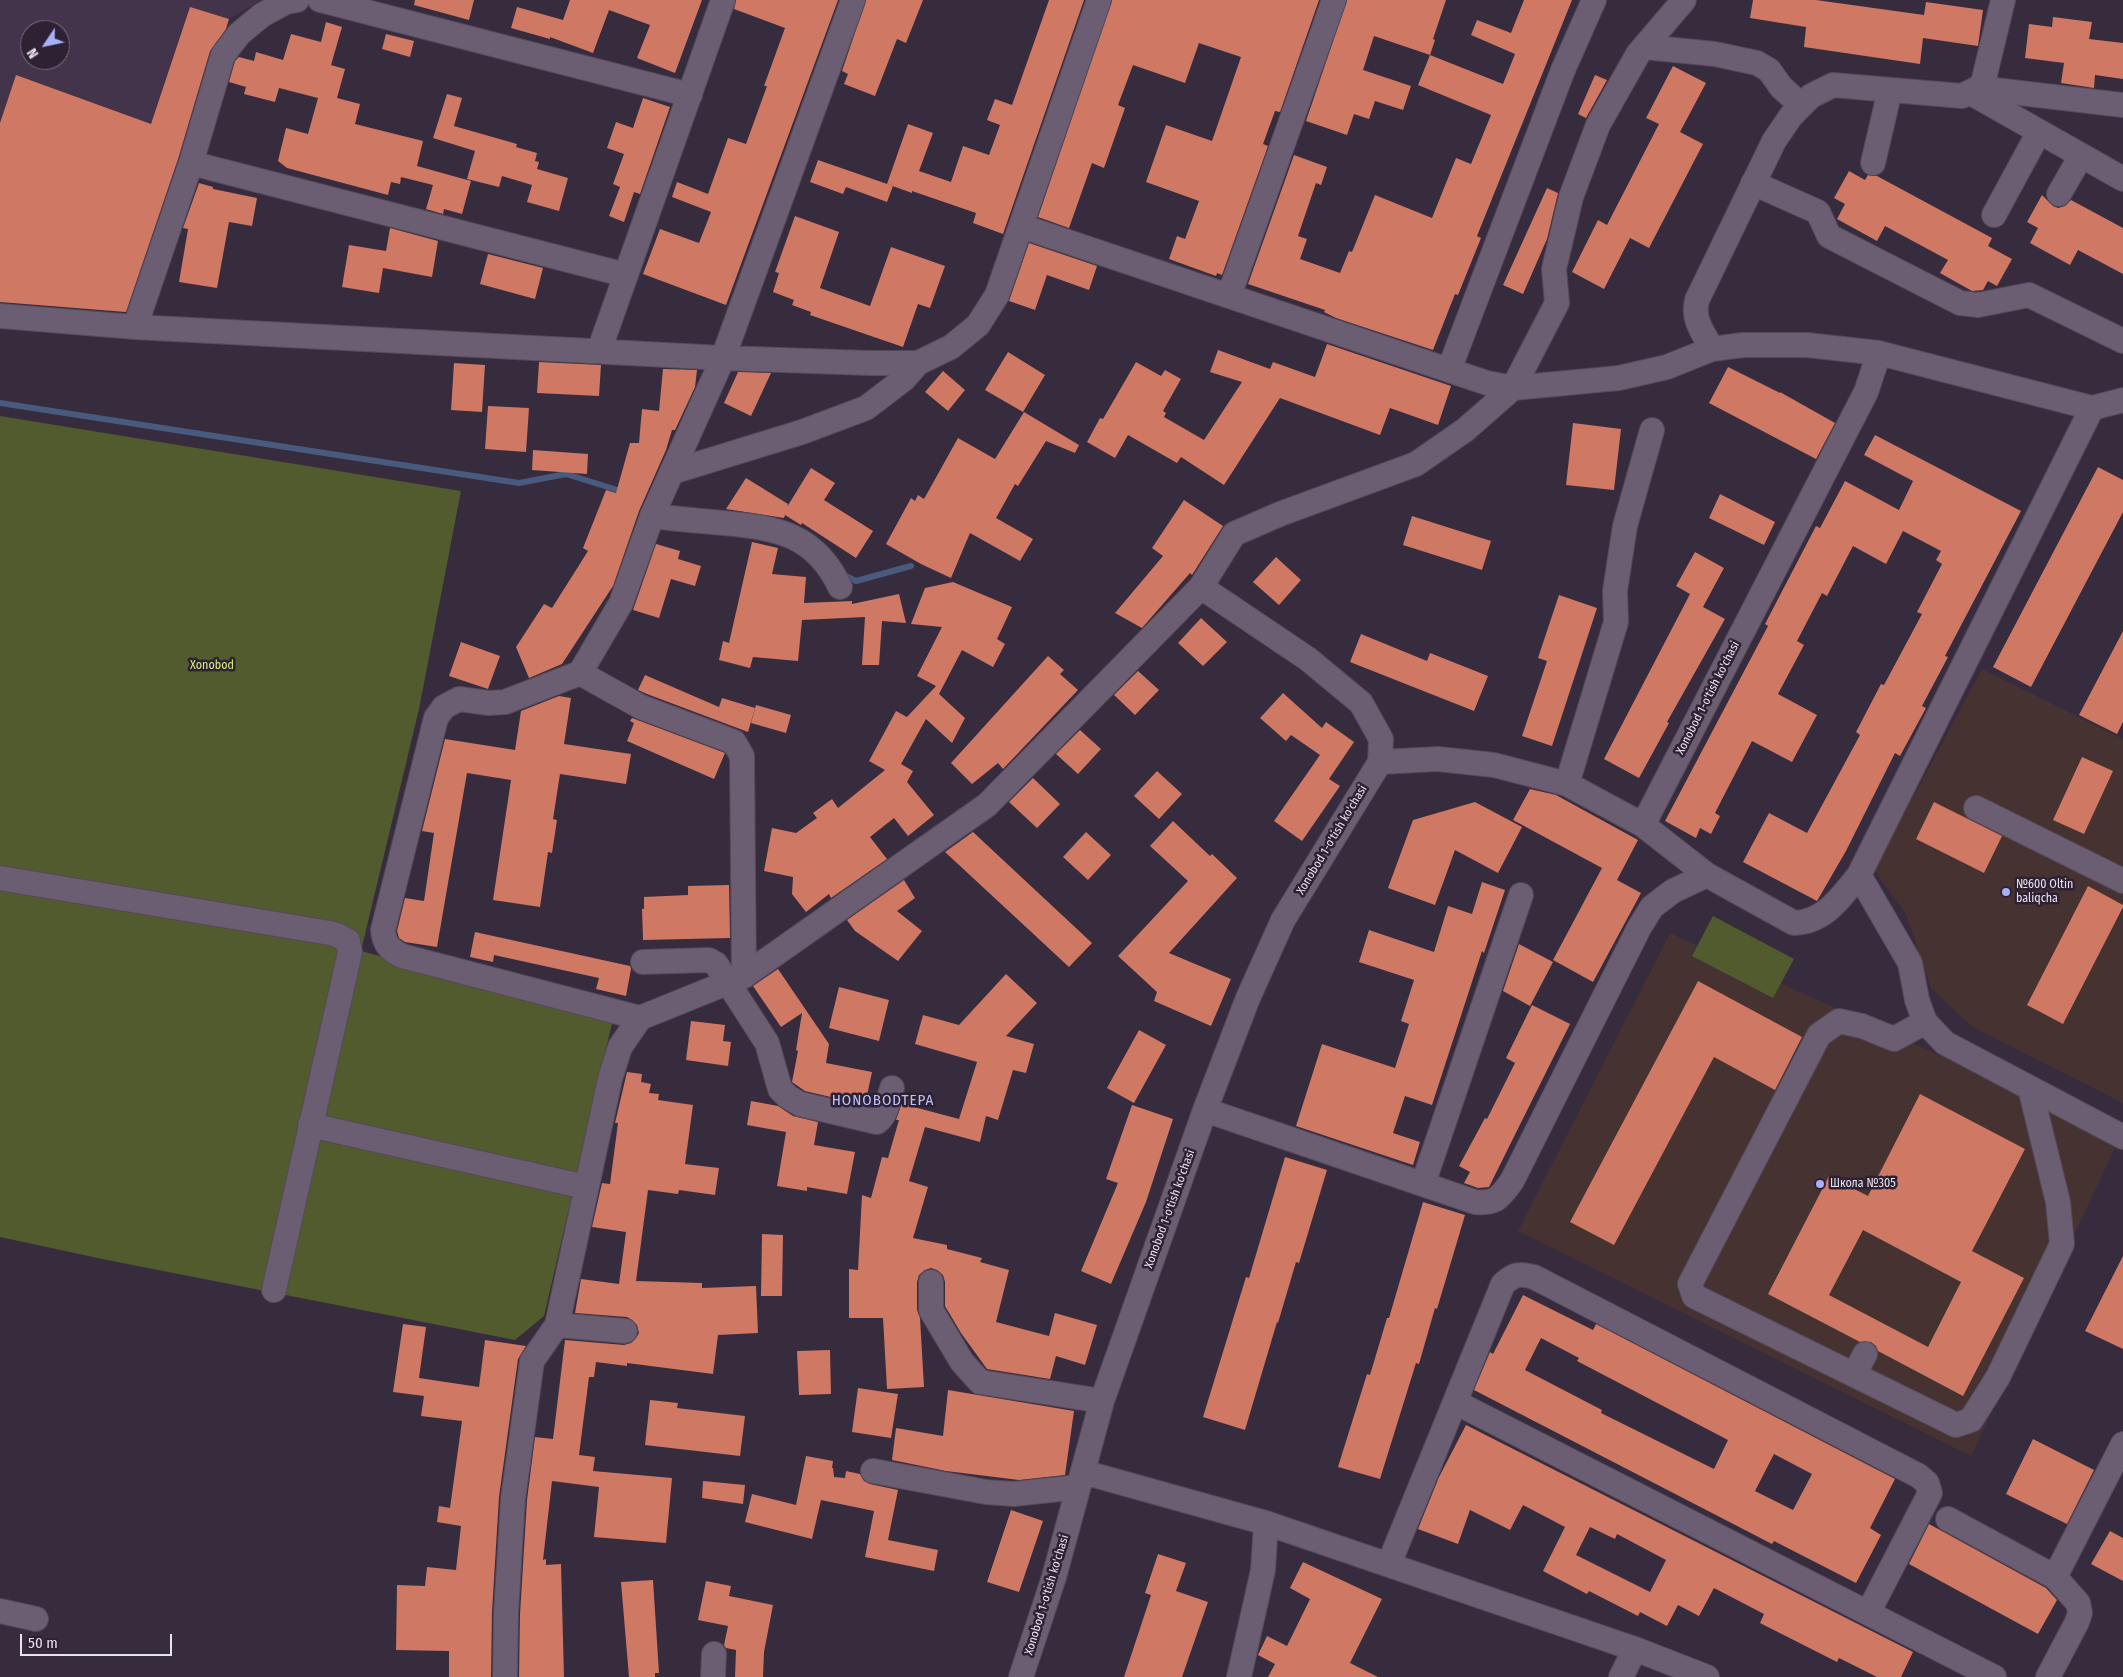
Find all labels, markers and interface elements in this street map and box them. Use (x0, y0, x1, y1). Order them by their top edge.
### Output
north arrow (20, 20, 70, 70)
text: N (24, 45, 42, 61)
street label: Xonobod 1-o'tish ko'chasi (1673, 639, 1743, 757)
park label: Xonobod (190, 659, 234, 673)
street label: Xonobod 1-o'tish ko'chasi (1294, 783, 1370, 897)
place label: №600 Oltin baliqcha (2016, 878, 2073, 906)
marker: №600 Oltin baliqcha (2000, 886, 2012, 898)
district label: HONOBODTEPA (830, 1092, 936, 1110)
street label: Xonobod 1-o'tish ko'chasi (1142, 1148, 1198, 1270)
place label: Школа №305 (1830, 1177, 1896, 1191)
marker: Школа №305 (1814, 1178, 1826, 1190)
street label: Xonobod 1-o'tish ko'chasi (1022, 1533, 1072, 1657)
scale bar (22, 1624, 175, 1656)
text: 50 m (28, 1634, 58, 1652)

